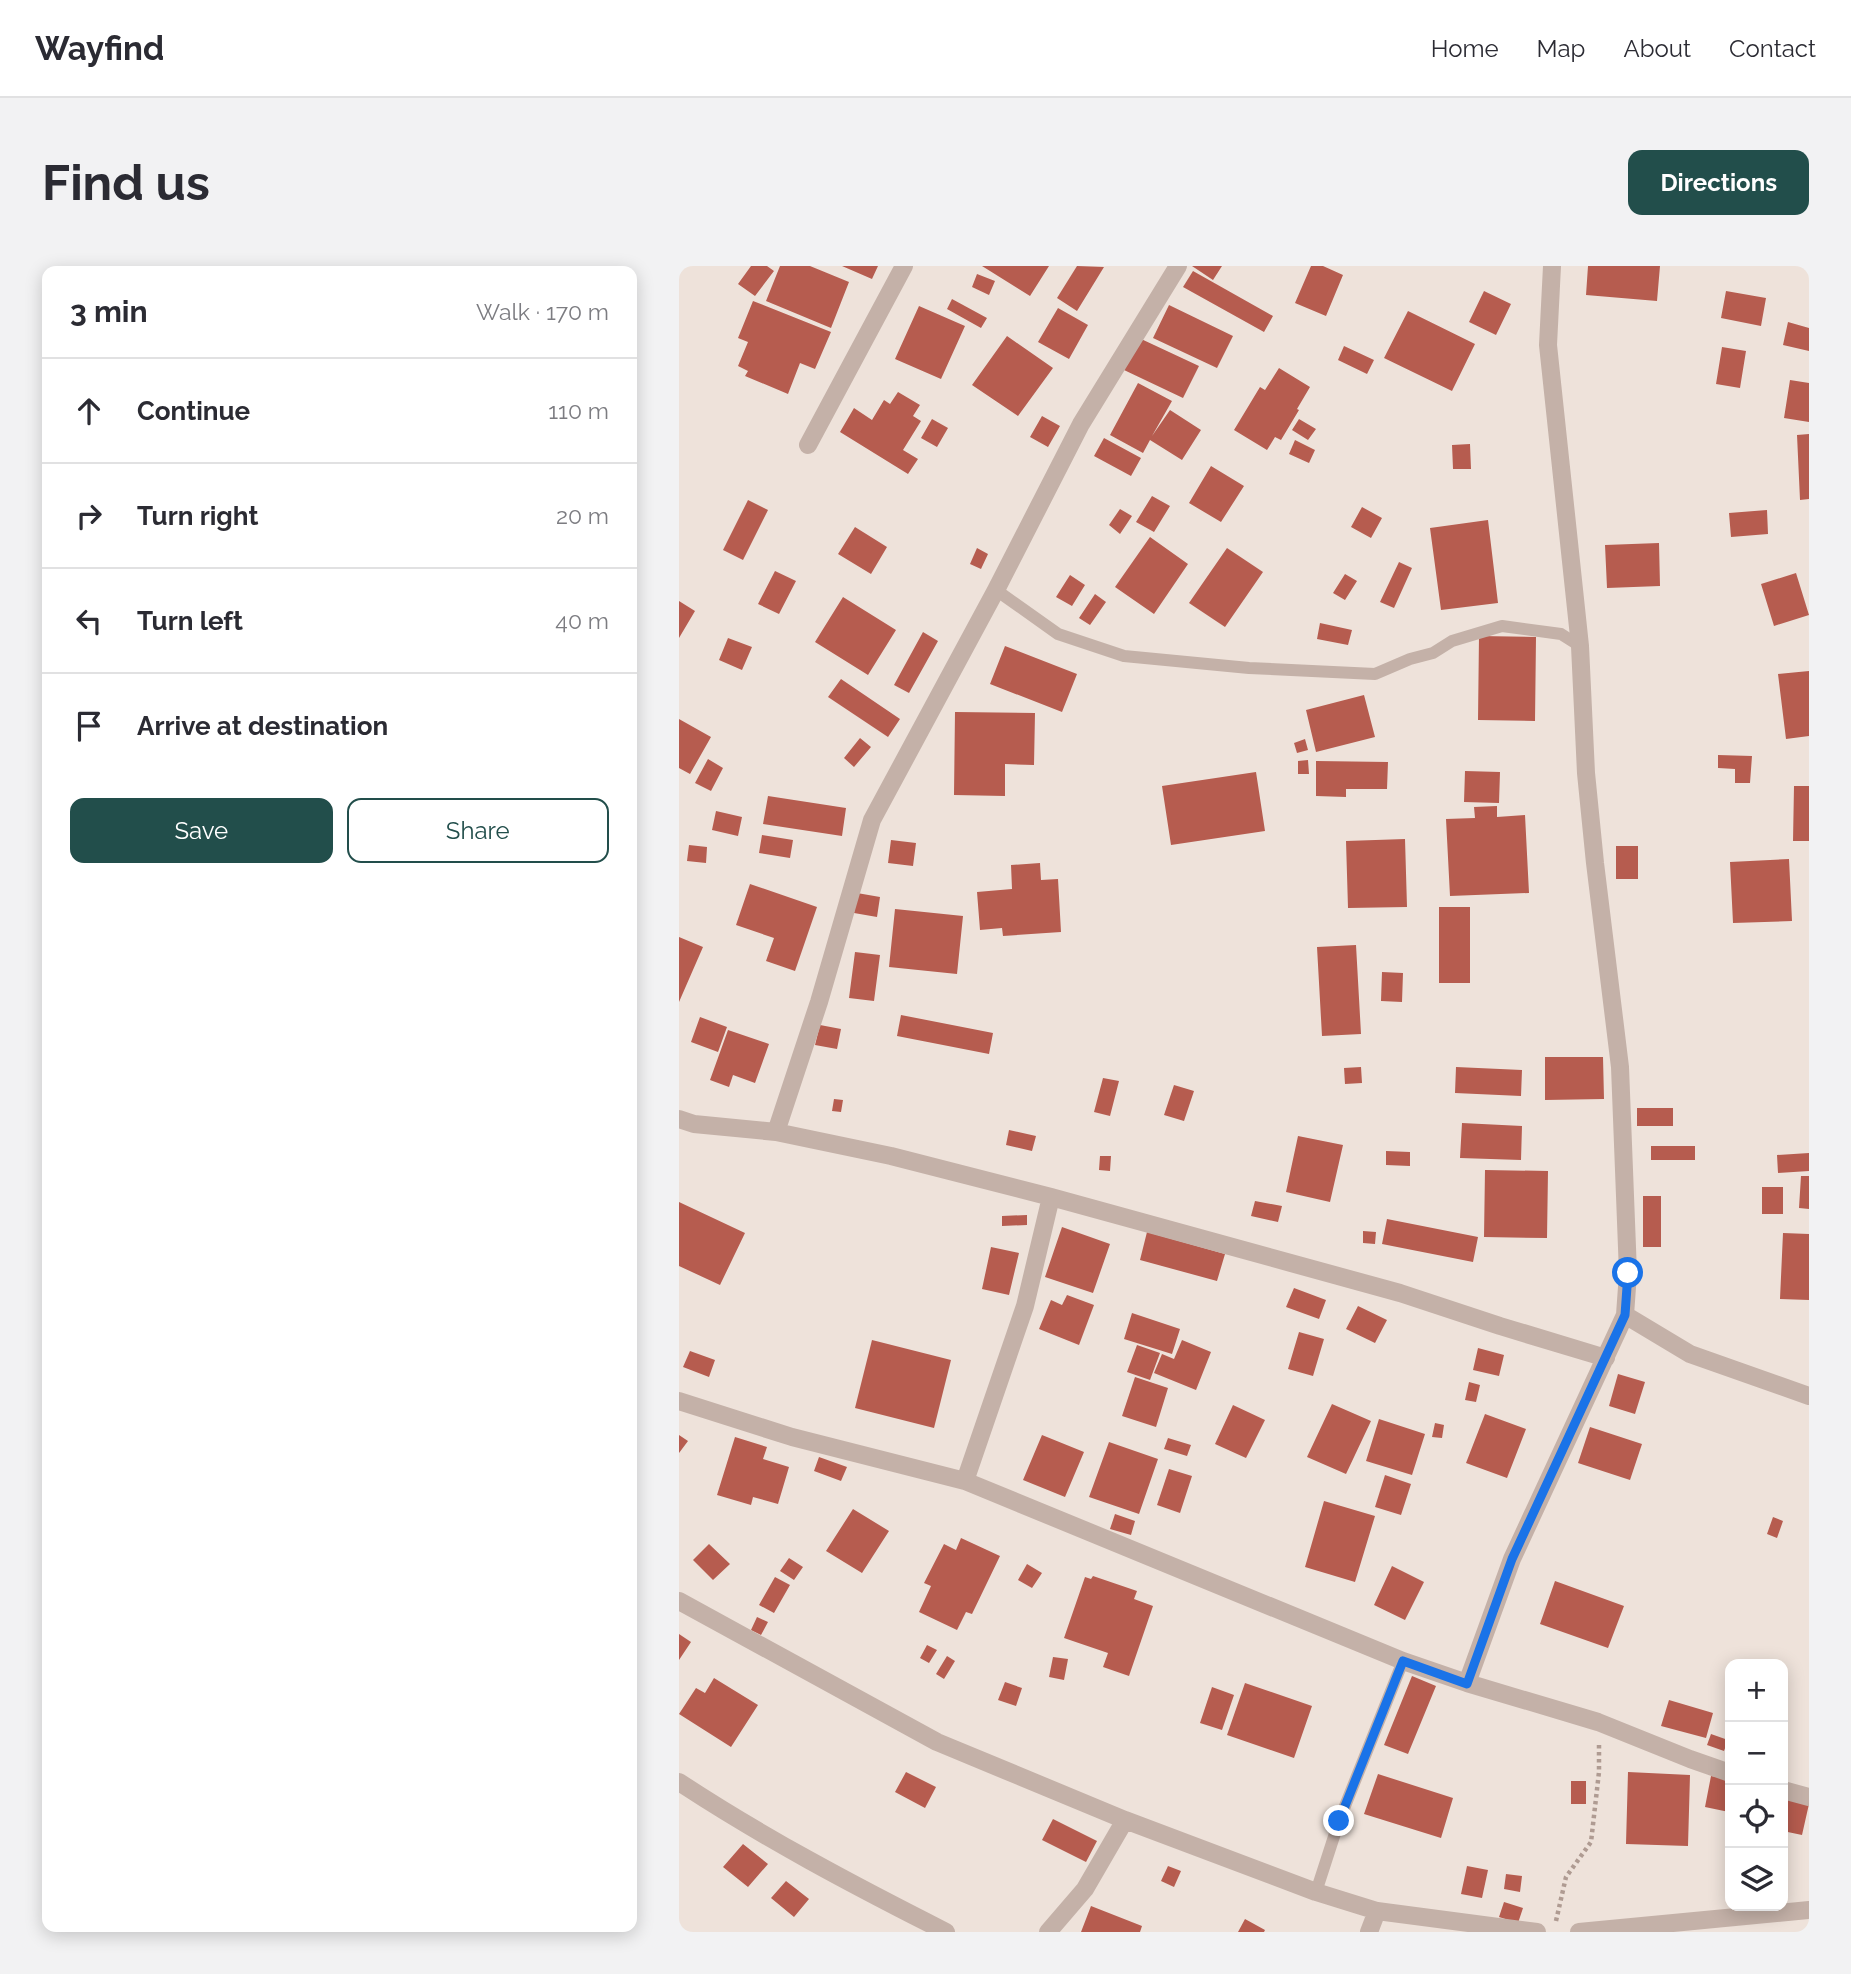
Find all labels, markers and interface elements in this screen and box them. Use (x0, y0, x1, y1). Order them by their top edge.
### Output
text: Wayfind (35, 29, 164, 68)
text: Home (1431, 34, 1499, 63)
text: Map (1537, 34, 1585, 63)
text: About (1623, 34, 1691, 63)
text: Contact (1729, 34, 1816, 63)
button: Directions (1628, 150, 1809, 215)
text: Find us (42, 154, 210, 211)
text: 3 min (70, 294, 148, 329)
text: Walk · 170 m (476, 298, 609, 325)
icon: ahead (70, 392, 108, 430)
text: Continue (137, 396, 250, 426)
text: 110 m (548, 397, 609, 424)
icon: right (70, 497, 108, 535)
text: Turn right (137, 501, 258, 531)
text: 20 m (556, 502, 609, 529)
icon: left (70, 602, 108, 640)
text: Turn left (137, 606, 243, 636)
text: 40 m (555, 607, 609, 634)
icon: arrive (70, 707, 108, 745)
text: Arrive at destination (137, 711, 388, 741)
button: Save (70, 798, 333, 863)
button: Share (347, 798, 609, 863)
route start (1612, 1257, 1643, 1288)
map controls (1725, 1659, 1788, 1911)
button: + (1725, 1659, 1788, 1722)
button: − (1725, 1722, 1788, 1785)
button: locate (1725, 1785, 1788, 1848)
route end (1323, 1805, 1354, 1836)
button: layers (1725, 1848, 1788, 1911)

